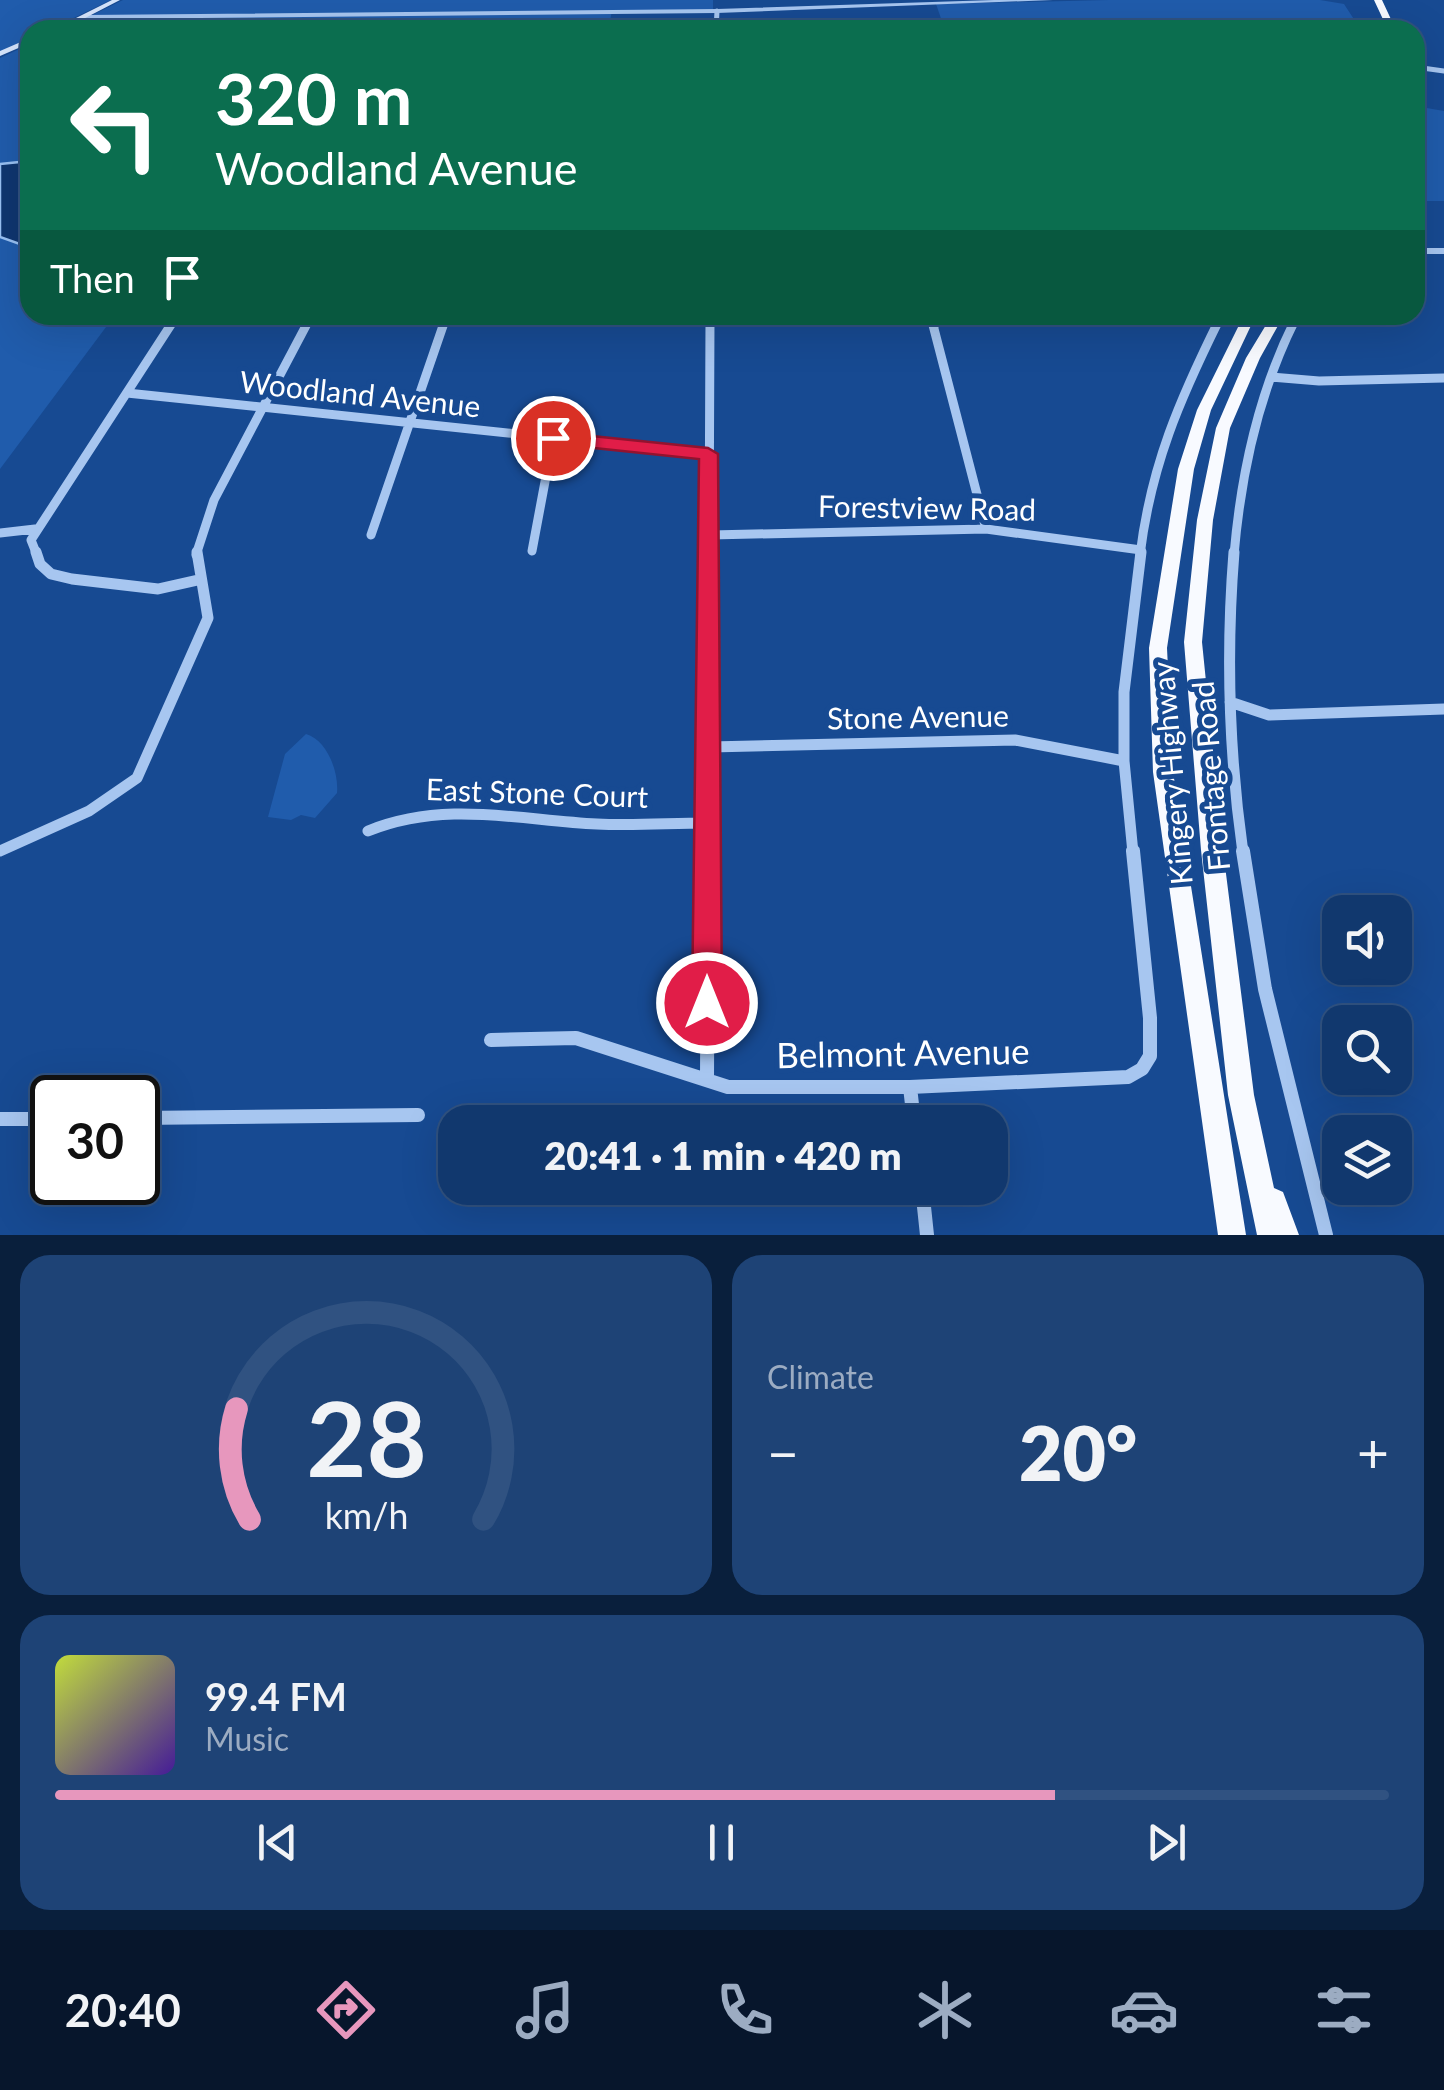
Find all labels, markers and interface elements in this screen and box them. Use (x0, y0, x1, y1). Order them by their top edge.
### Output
text: 320 m (215, 56, 412, 140)
icon: left (50, 60, 180, 190)
text: Woodland Avenue (215, 141, 578, 195)
icon: arrive (155, 250, 210, 305)
text: Then (50, 255, 135, 301)
street label: Woodland Avenue (238, 362, 482, 424)
pin (511, 396, 596, 481)
icon: arrive (526, 411, 581, 466)
street label: Forestview Road (818, 487, 1036, 527)
street label: Kingery Highway (1143, 660, 1199, 886)
street label: Frontage Road (1184, 680, 1236, 873)
street label: Stone Avenue (827, 696, 1009, 736)
street label: East Stone Court (425, 770, 649, 814)
map controls (1322, 895, 1412, 1205)
button: sound (1322, 895, 1412, 985)
position arrow (655, 951, 759, 1055)
button: search (1322, 1005, 1412, 1095)
street label: Belmont Avenue (776, 1029, 1030, 1075)
speed limit sign: 30 (30, 1075, 160, 1205)
button: layers (1322, 1115, 1412, 1205)
text: 20:41 · 1 min · 420 m (544, 1132, 902, 1178)
text: Climate (767, 1357, 874, 1396)
text: 28 (306, 1374, 426, 1499)
text: 20° (1019, 1407, 1137, 1497)
text: − (767, 1419, 799, 1485)
text: + (1357, 1419, 1389, 1485)
text: km/h (324, 1494, 408, 1537)
text: 99.4 FM (205, 1673, 347, 1719)
text: Music (205, 1719, 289, 1758)
icon: previous (250, 1815, 305, 1870)
icon: pause (694, 1815, 749, 1870)
icon: next (1139, 1815, 1194, 1870)
icon: directions (311, 1975, 381, 2045)
icon: music (510, 1975, 580, 2045)
icon: phone (710, 1975, 780, 2045)
icon: climate (910, 1975, 980, 2045)
icon: car (1109, 1975, 1179, 2045)
icon: filters (1309, 1975, 1379, 2045)
text: 20:40 (65, 1983, 181, 2037)

